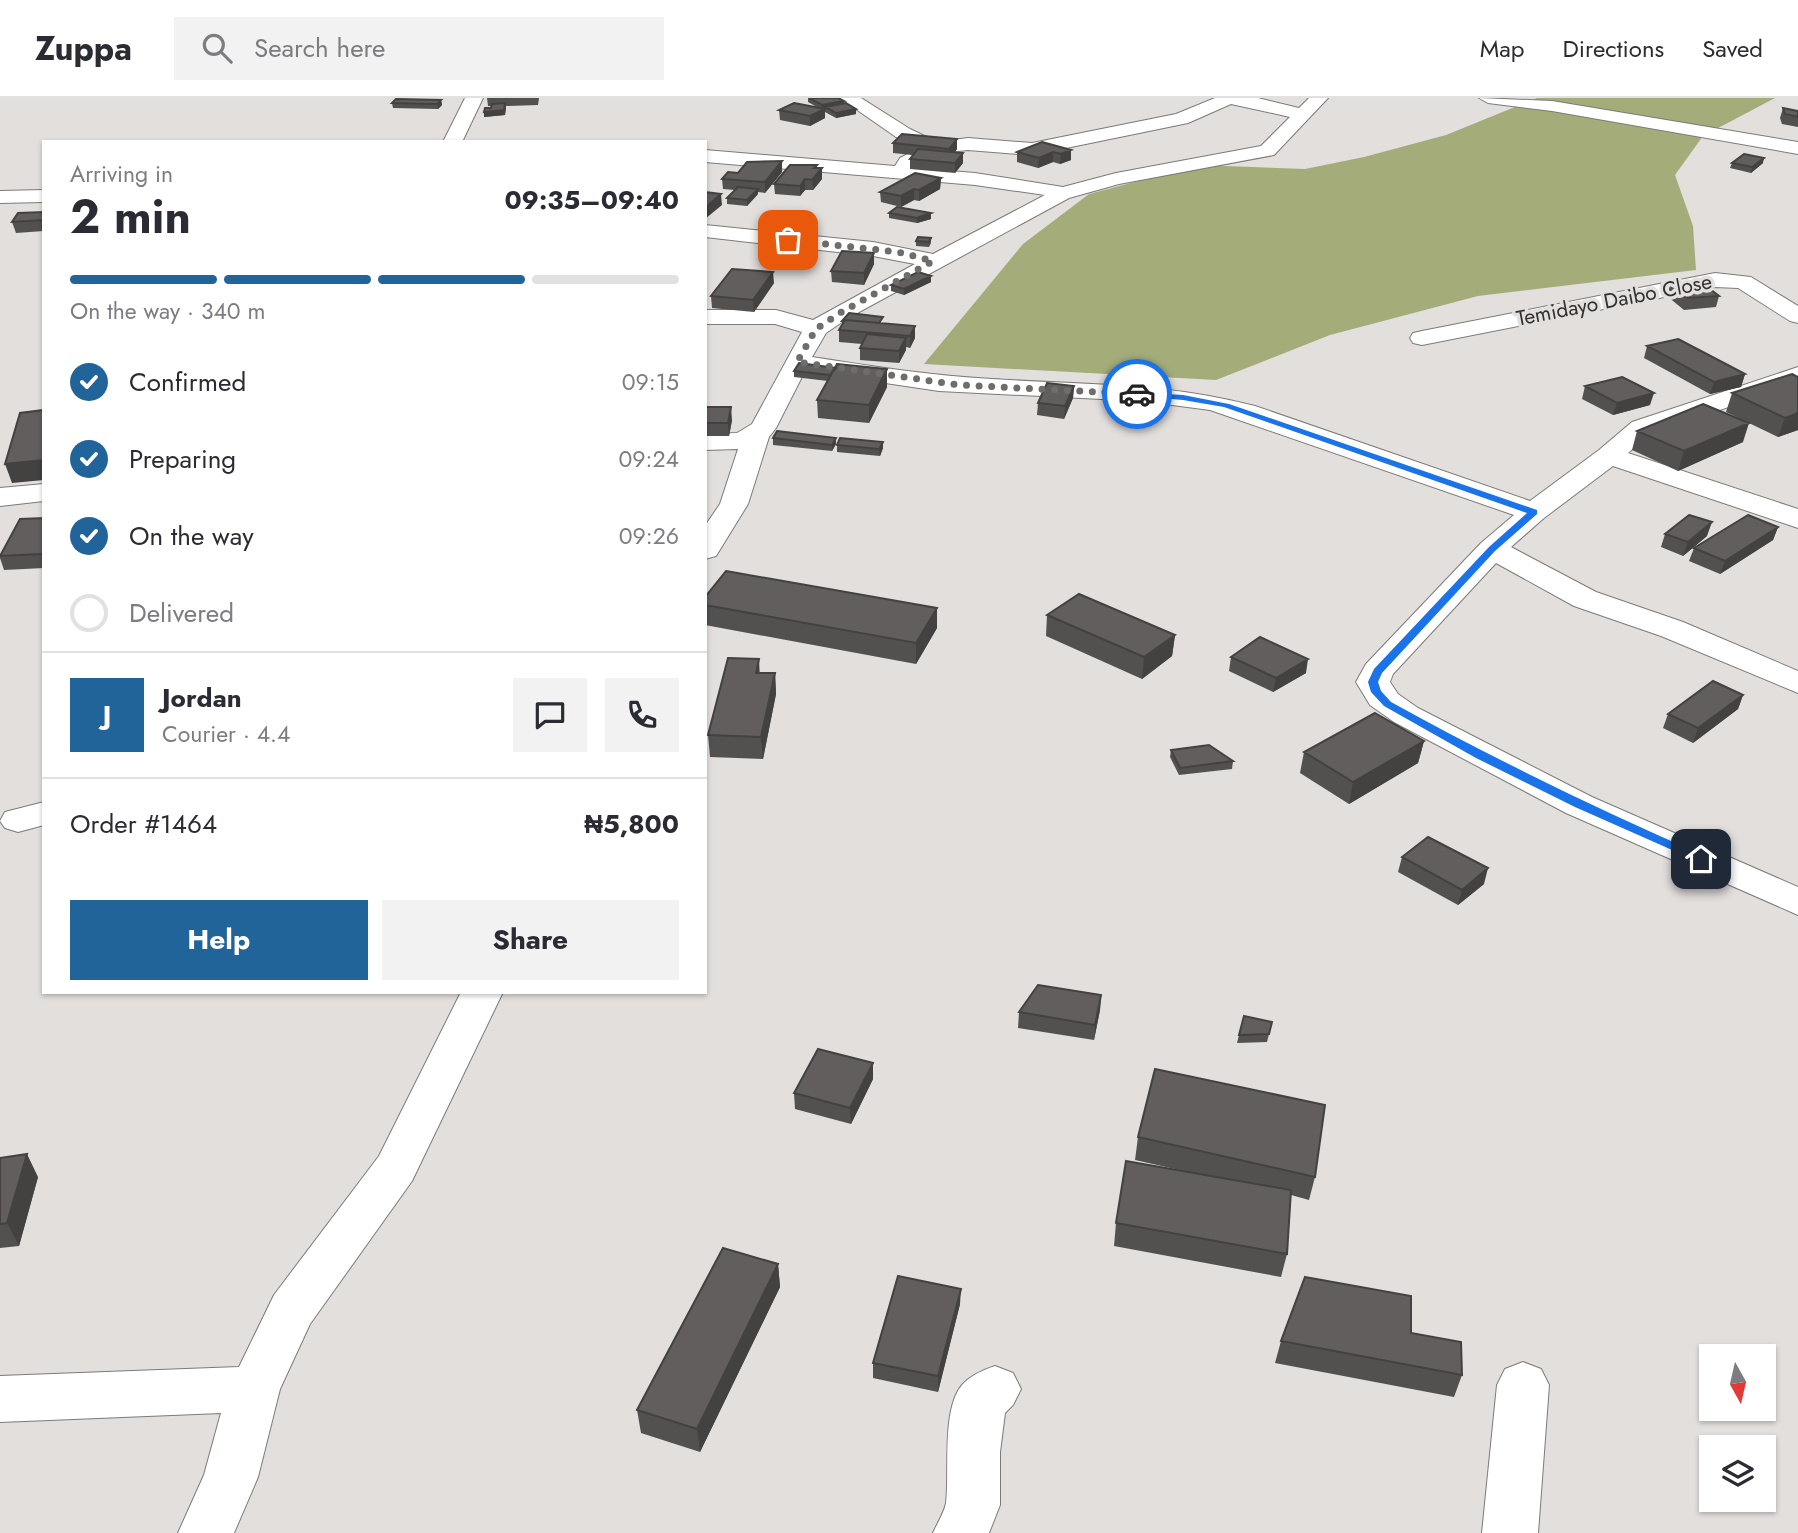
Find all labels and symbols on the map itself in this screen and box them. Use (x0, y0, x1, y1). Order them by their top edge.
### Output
pin (758, 210, 818, 270)
street label: Temidayo Daibo Close (1514, 266, 1714, 334)
courier (1102, 359, 1172, 429)
pin (1671, 829, 1731, 889)
north arrow (1699, 1344, 1776, 1421)

